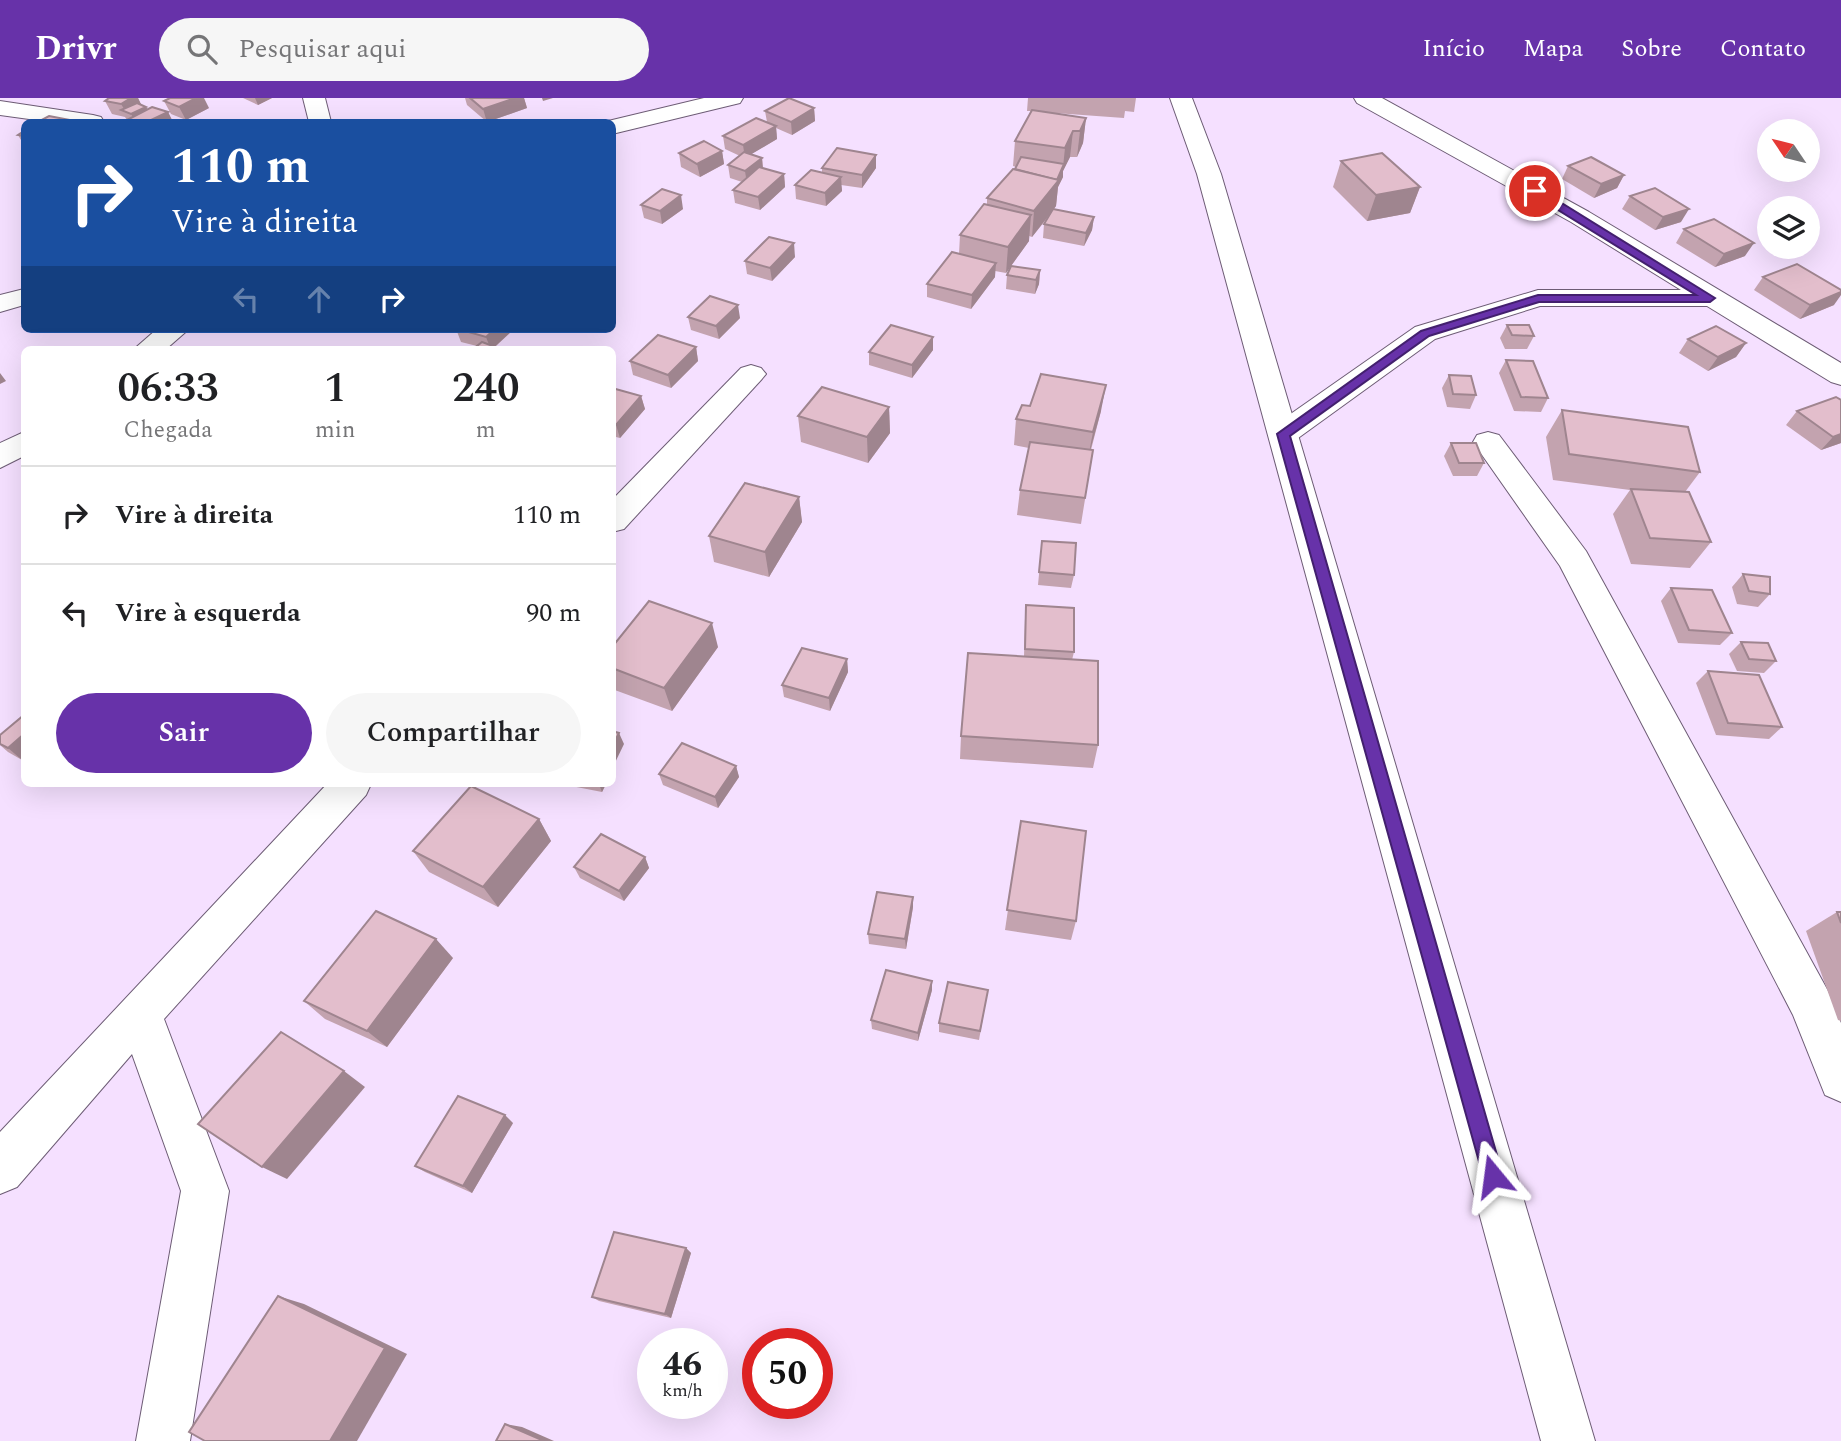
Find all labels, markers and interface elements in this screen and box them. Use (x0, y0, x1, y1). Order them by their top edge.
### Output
search box (159, 18, 649, 81)
text: Drivr (35, 24, 117, 74)
text: Pesquisar aqui (239, 29, 406, 69)
icon: search (183, 30, 221, 68)
text: Início (1422, 31, 1485, 67)
text: Mapa (1523, 31, 1583, 67)
text: Sobre (1621, 31, 1682, 67)
text: Contato (1720, 31, 1806, 67)
north arrow (1757, 119, 1820, 182)
map controls (1757, 119, 1820, 259)
text: 110 m (171, 130, 310, 205)
icon: right (56, 147, 147, 238)
pin (1505, 161, 1565, 221)
icon: arrive (1516, 172, 1554, 210)
button: layers (1757, 196, 1820, 259)
text: Vire à direita (171, 198, 358, 247)
icon: left (227, 280, 265, 318)
icon: ahead (300, 280, 338, 318)
icon: right (373, 280, 411, 318)
text: 06:33 (118, 357, 219, 420)
text: 1 (324, 357, 346, 420)
text: 240 (452, 357, 519, 420)
text: Chegada (124, 413, 213, 448)
text: min (315, 413, 355, 448)
text: m (476, 413, 496, 448)
text: Vire à direita (115, 495, 273, 535)
text: 110 m (513, 495, 581, 535)
icon: right (56, 496, 94, 534)
text: Vire à esquerda (115, 593, 301, 633)
text: 90 m (526, 593, 581, 633)
icon: left (56, 594, 94, 632)
button: Sair (56, 693, 312, 773)
button: Compartilhar (326, 693, 581, 773)
position arrow (1456, 1139, 1530, 1213)
speed limit sign: 50 (742, 1328, 833, 1419)
text: 46 (663, 1338, 702, 1391)
text: km/h (662, 1377, 703, 1404)

